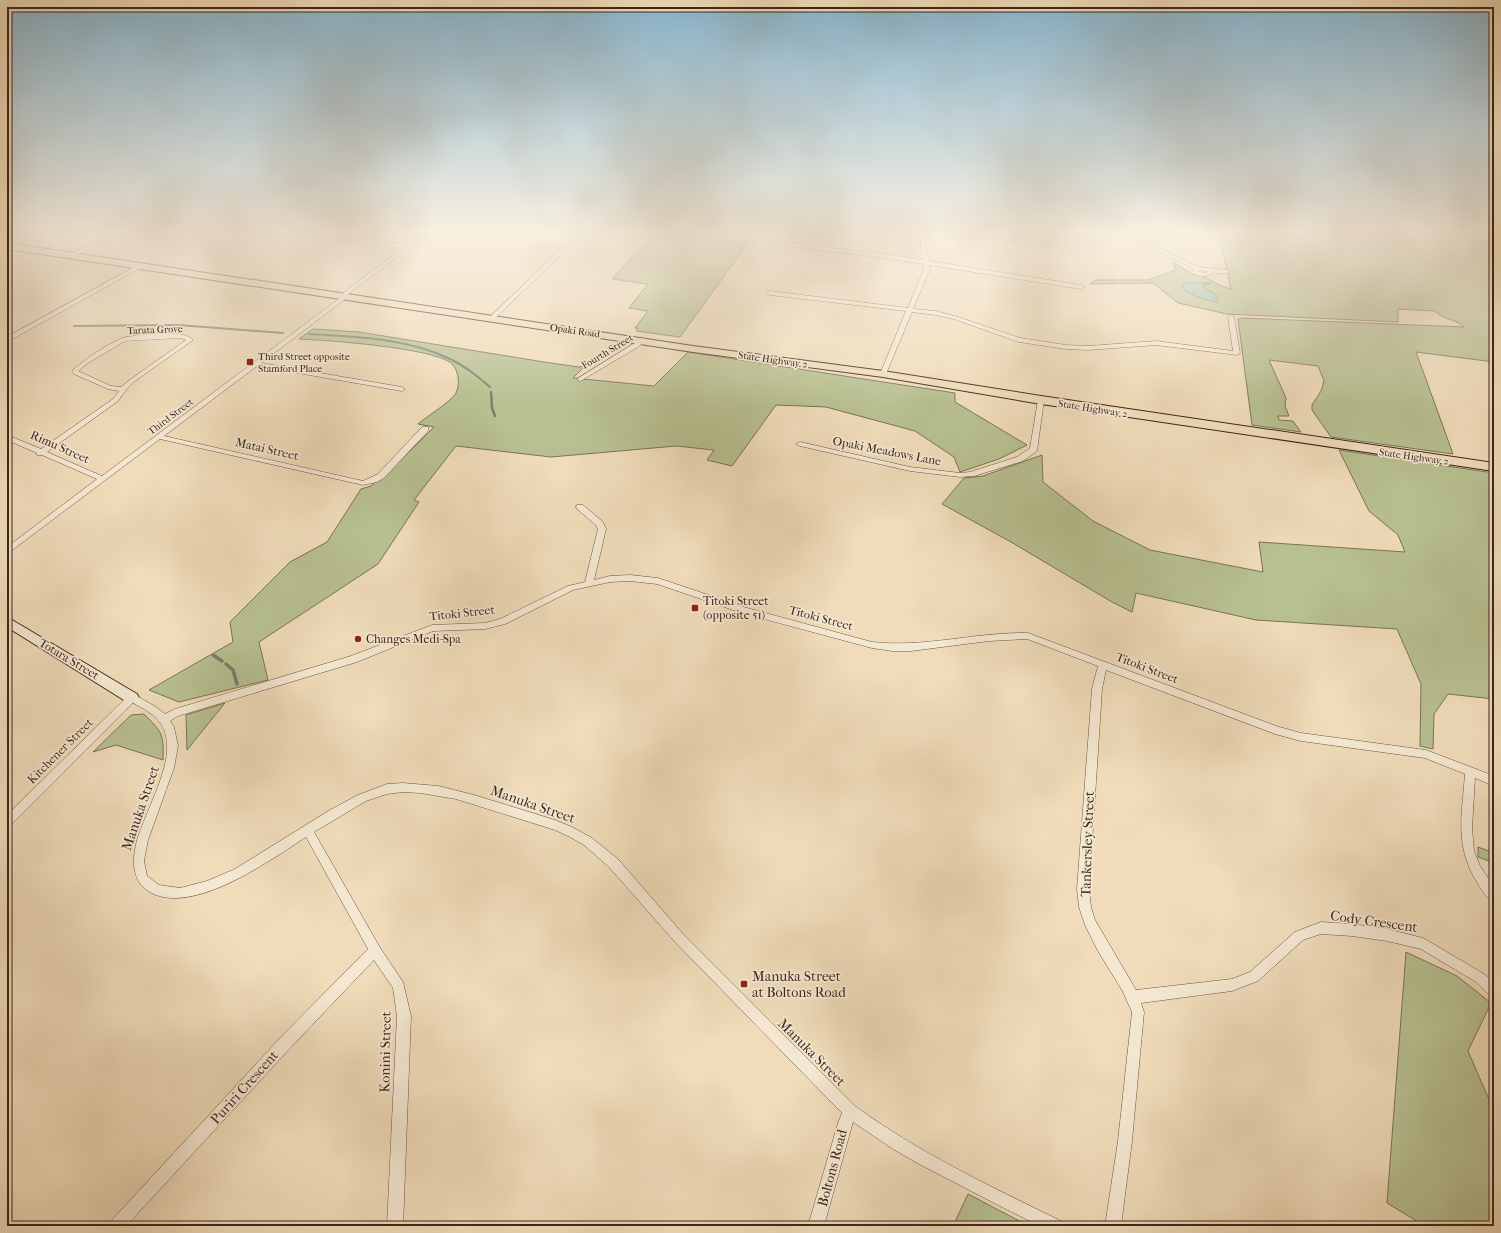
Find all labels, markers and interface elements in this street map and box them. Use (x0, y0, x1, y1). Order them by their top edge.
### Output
street label: Opaki Road (549, 322, 601, 341)
street label: Tarata Grove (127, 323, 183, 337)
street label: Fourth Street (580, 332, 636, 372)
street label: State Highway 2 (737, 349, 808, 371)
place label: Third Street opposite Stamford Place (258, 351, 350, 375)
marker: Third Street opposite Stamford Place (245, 357, 255, 367)
street label: Third Street (146, 396, 196, 438)
street label: State Highway 2 (1057, 398, 1128, 420)
street label: Rimu Street (28, 428, 92, 467)
street label: Opaki Meadows Lane (832, 434, 943, 468)
street label: Matai Street (234, 435, 301, 463)
street label: State Highway 2 (1378, 446, 1449, 468)
place label: Titoki Street (opposite 51) (703, 594, 769, 622)
street label: Titoki Street (429, 603, 496, 623)
marker: Titoki Street (opposite 51) (690, 603, 700, 613)
street label: Titoki Street (788, 603, 855, 633)
place label: Changes Medi-Spa (366, 632, 461, 646)
marker: Changes Medi-Spa (353, 634, 363, 644)
street label: Totara Street (36, 636, 102, 683)
street label: Titoki Street (1114, 650, 1181, 687)
street label: Kitchener Street (24, 715, 96, 787)
street label: Manuka Street (118, 763, 163, 853)
street label: Manuka Street (488, 782, 578, 827)
street label: Tankersley Street (1077, 791, 1098, 897)
street label: Cody Crescent (1329, 907, 1419, 936)
place label: Manuka Street at Boltons Road (752, 968, 846, 1001)
marker: Manuka Street at Boltons Road (739, 979, 749, 989)
street label: Konini Street (376, 1011, 395, 1093)
street label: Manuka Street (774, 1015, 849, 1090)
street label: Puriri Crescent (207, 1047, 282, 1128)
street label: Boltons Road (814, 1127, 851, 1209)

